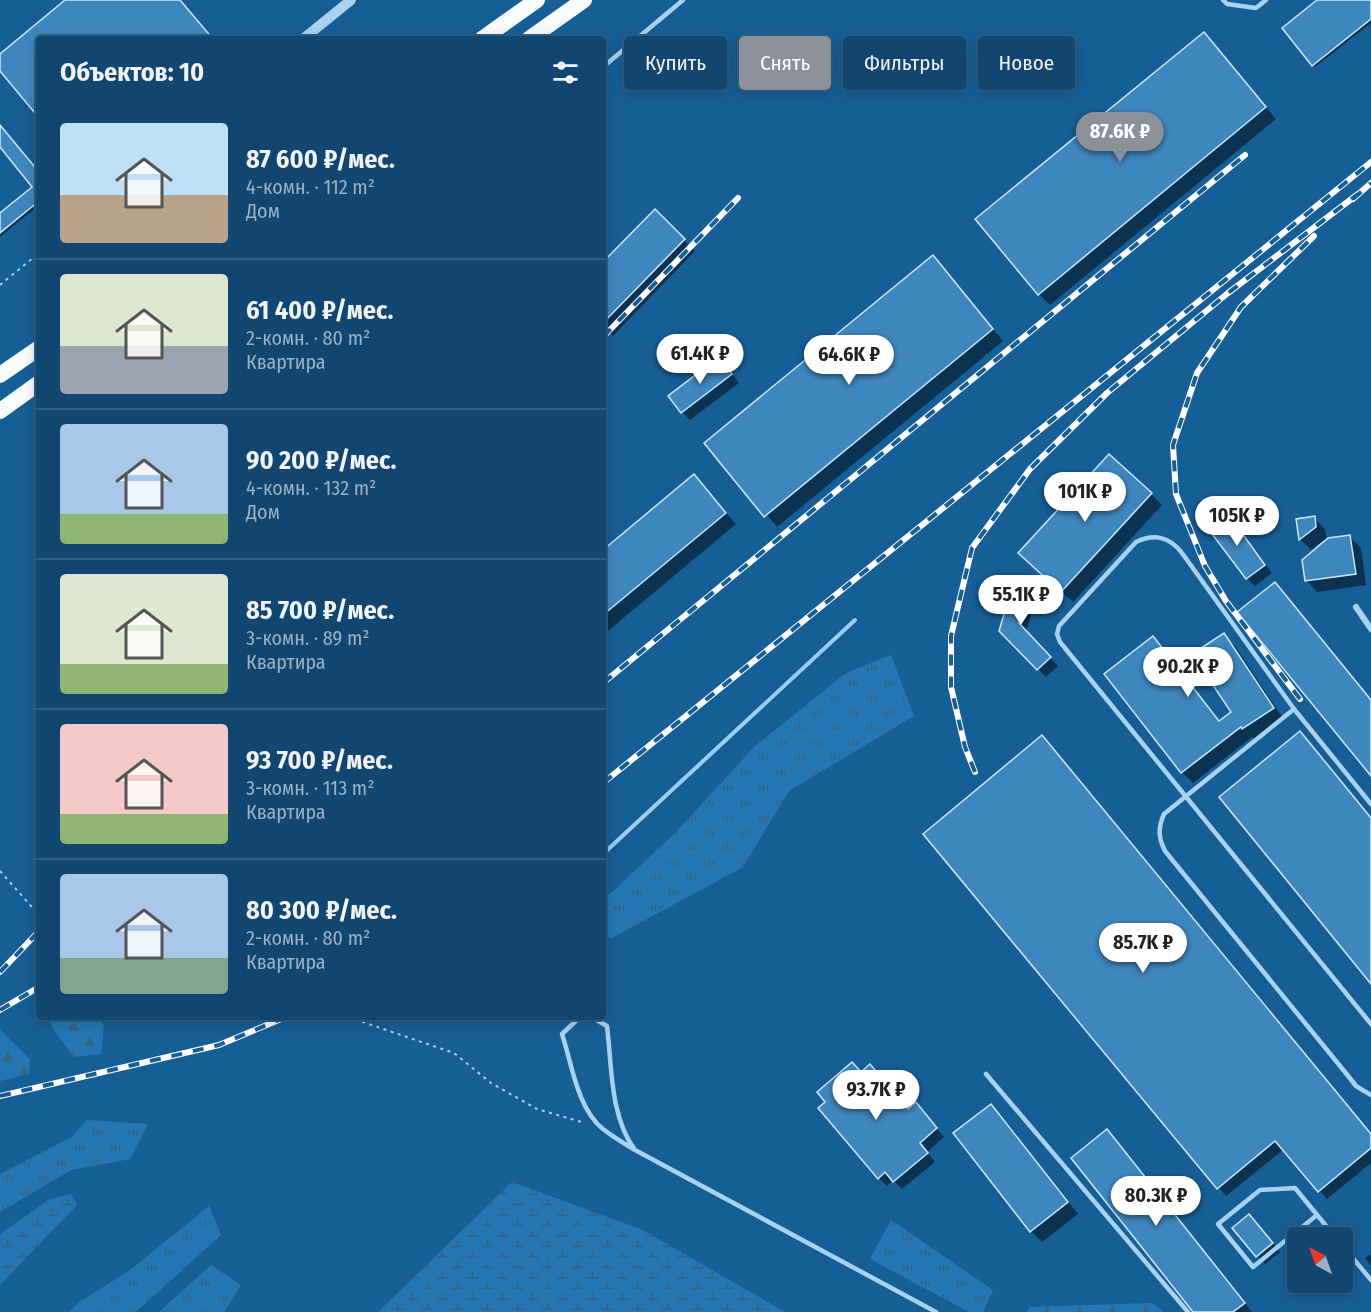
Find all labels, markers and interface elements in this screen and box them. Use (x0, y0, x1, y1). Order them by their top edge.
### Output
chip: Купить (624, 36, 727, 90)
chip: Снять (739, 36, 831, 90)
chip: Фильтры (843, 36, 966, 90)
chip: Новое (978, 36, 1075, 90)
icon: filters (549, 56, 582, 89)
text: Объектов: 10 (60, 57, 204, 88)
pin: 87.6K ₽ (1065, 112, 1175, 163)
text: 87.6K ₽ (1090, 119, 1150, 143)
text: 87 600 ₽/мес. (246, 144, 395, 175)
icon: home (108, 147, 180, 219)
text: 4-комн. · 112 m² (246, 175, 375, 199)
text: Дом (246, 199, 280, 223)
text: 61 400 ₽/мес. (246, 295, 393, 326)
icon: home (108, 298, 180, 370)
text: 2-комн. · 80 m² (246, 326, 370, 350)
pin: 61.4K ₽ (645, 334, 755, 385)
pin: 64.6K ₽ (794, 335, 904, 386)
text: 61.4K ₽ (671, 341, 729, 365)
text: 64.6K ₽ (818, 342, 880, 366)
text: Квартира (246, 350, 326, 374)
text: 90 200 ₽/мес. (246, 445, 397, 476)
icon: home (108, 448, 180, 520)
pin: 101K ₽ (1036, 472, 1134, 523)
text: 4-комн. · 132 m² (246, 476, 376, 500)
text: 101K ₽ (1058, 479, 1112, 503)
pin: 105K ₽ (1188, 496, 1286, 547)
text: Дом (246, 500, 280, 524)
text: 105K ₽ (1209, 503, 1265, 527)
pin: 55.1K ₽ (966, 575, 1076, 626)
text: 55.1K ₽ (992, 582, 1050, 606)
text: 85 700 ₽/мес. (246, 595, 394, 626)
icon: home (108, 598, 180, 670)
text: 3-комн. · 89 m² (246, 626, 369, 650)
pin: 90.2K ₽ (1133, 647, 1243, 698)
text: Квартира (246, 650, 326, 674)
text: 90.2K ₽ (1157, 654, 1219, 678)
text: 93 700 ₽/мес. (246, 745, 393, 776)
icon: home (108, 748, 180, 820)
text: 3-комн. · 113 m² (246, 776, 374, 800)
text: Квартира (246, 800, 326, 824)
text: 80 300 ₽/мес. (246, 895, 397, 926)
icon: home (108, 898, 180, 970)
pin: 85.7K ₽ (1088, 923, 1198, 974)
text: 2-комн. · 80 m² (246, 926, 370, 950)
text: 85.7K ₽ (1113, 930, 1173, 954)
text: Квартира (246, 950, 326, 974)
pin: 93.7K ₽ (821, 1070, 931, 1121)
text: 93.7K ₽ (846, 1077, 906, 1101)
pin: 80.3K ₽ (1101, 1176, 1211, 1227)
text: 80.3K ₽ (1125, 1183, 1187, 1207)
north arrow (1287, 1227, 1353, 1293)
map controls (1287, 1227, 1353, 1293)

